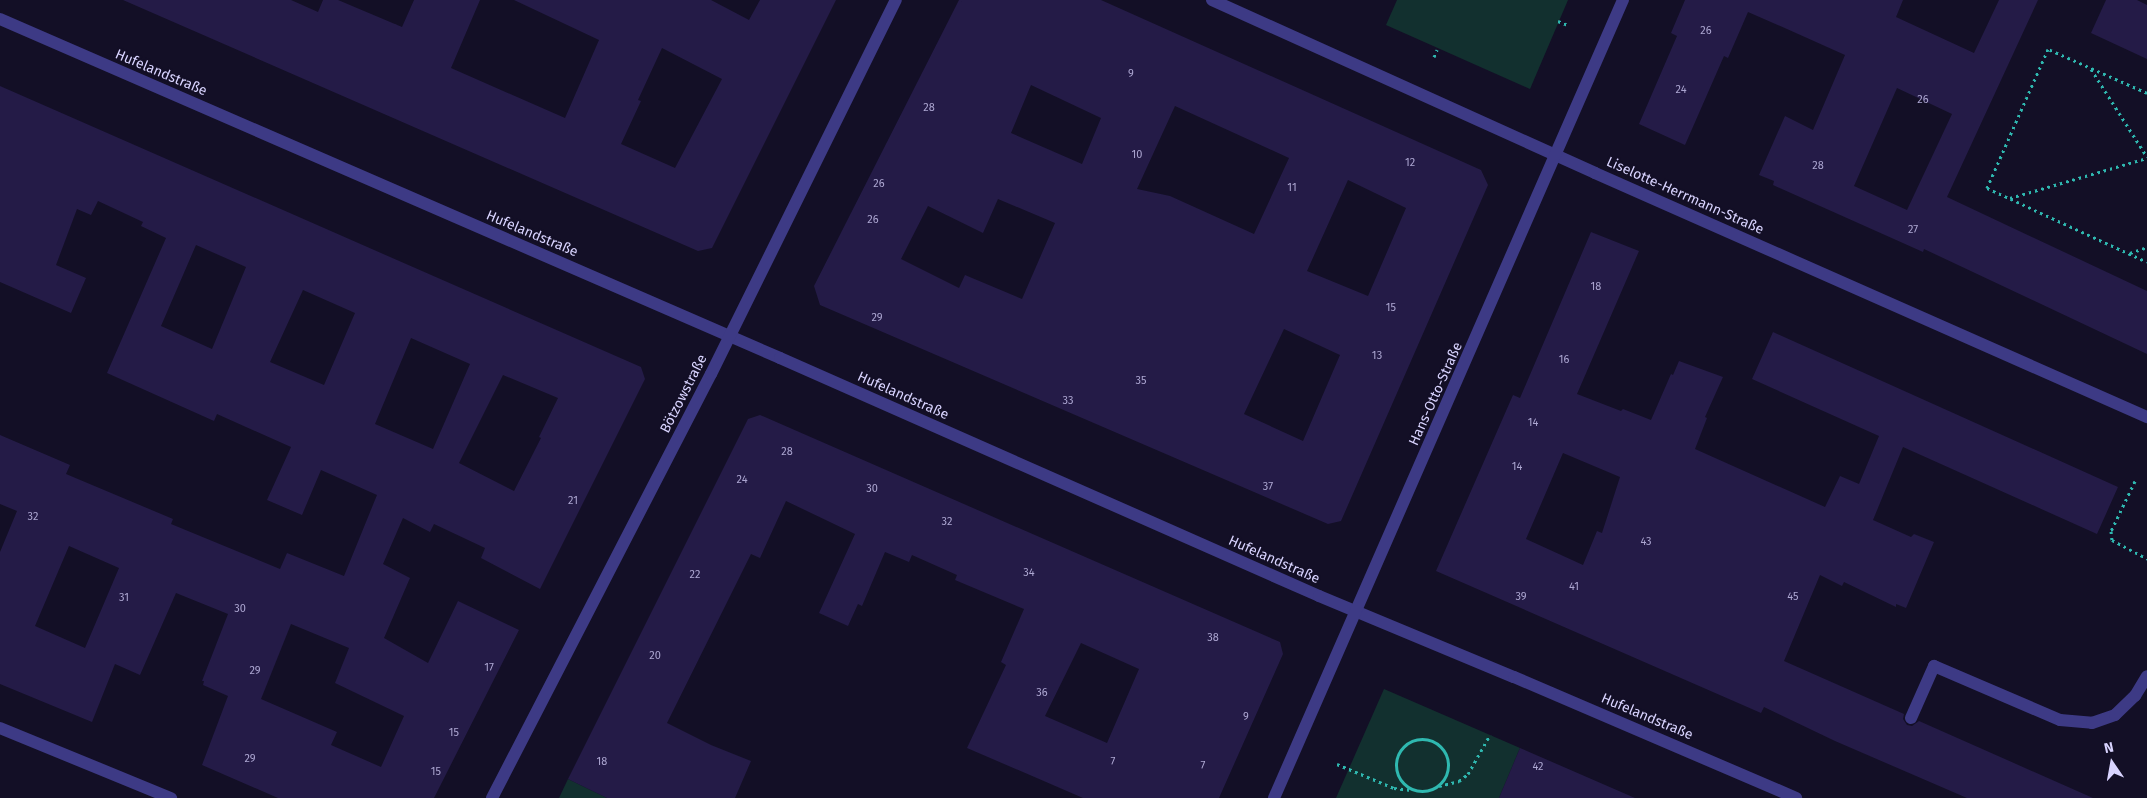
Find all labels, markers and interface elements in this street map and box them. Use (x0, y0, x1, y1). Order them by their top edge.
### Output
house number: 26 (1700, 24, 1712, 38)
street label: Hufelandstraße (113, 46, 209, 100)
house number: 9 (1128, 67, 1134, 81)
house number: 24 (1676, 83, 1686, 97)
house number: 26 (1917, 93, 1929, 107)
house number: 28 (923, 101, 935, 115)
house number: 10 (1132, 148, 1142, 162)
street label: Liselotte-Herrmann-Straße (1604, 154, 1766, 238)
house number: 12 (1405, 156, 1415, 170)
house number: 28 (1812, 159, 1824, 173)
house number: 26 (873, 177, 885, 191)
house number: 11 (1287, 181, 1297, 195)
street label: Hufelandstraße (484, 207, 580, 261)
house number: 26 (867, 213, 879, 227)
house number: 27 (1908, 223, 1918, 237)
house number: 18 (1591, 280, 1601, 294)
house number: 15 (1386, 301, 1396, 315)
house number: 29 (871, 311, 883, 325)
street label: Hans-Otto-Straße (1406, 340, 1466, 448)
house number: 13 (1372, 349, 1382, 363)
street label: Bötzowstraße (657, 352, 711, 436)
house number: 16 (1559, 353, 1569, 367)
street label: Hufelandstraße (855, 368, 951, 424)
house number: 35 (1136, 374, 1146, 388)
house number: 33 (1063, 394, 1073, 408)
house number: 14 (1528, 416, 1538, 430)
house number: 28 (781, 445, 793, 459)
house number: 14 (1512, 460, 1522, 474)
house number: 24 (737, 473, 747, 487)
house number: 37 (1263, 480, 1273, 494)
house number: 30 (866, 482, 878, 496)
house number: 21 (568, 494, 578, 508)
house number: 32 (28, 510, 38, 524)
house number: 32 (942, 515, 952, 529)
street label: Hufelandstraße (1226, 532, 1322, 588)
house number: 43 (1640, 535, 1652, 549)
house number: 34 (1023, 566, 1035, 580)
house number: 22 (690, 568, 700, 582)
house number: 41 (1569, 580, 1579, 594)
house number: 39 (1515, 590, 1527, 604)
house number: 45 (1787, 590, 1799, 604)
house number: 31 (119, 591, 129, 605)
house number: 30 (234, 602, 246, 616)
house number: 38 (1207, 631, 1219, 645)
house number: 20 (649, 649, 661, 663)
house number: 17 (484, 661, 494, 675)
house number: 29 (249, 664, 261, 678)
house number: 36 (1036, 686, 1048, 700)
street label: Hufelandstraße (1599, 690, 1695, 744)
house number: 9 (1243, 710, 1249, 724)
house number: 15 (449, 726, 459, 740)
north arrow (2087, 738, 2137, 788)
text: N (2102, 739, 2115, 757)
house number: 29 (244, 752, 256, 766)
house number: 18 (597, 755, 607, 769)
house number: 7 (1111, 755, 1115, 769)
house number: 7 (1201, 759, 1205, 773)
house number: 42 (1532, 760, 1544, 774)
house number: 15 (431, 765, 441, 779)

